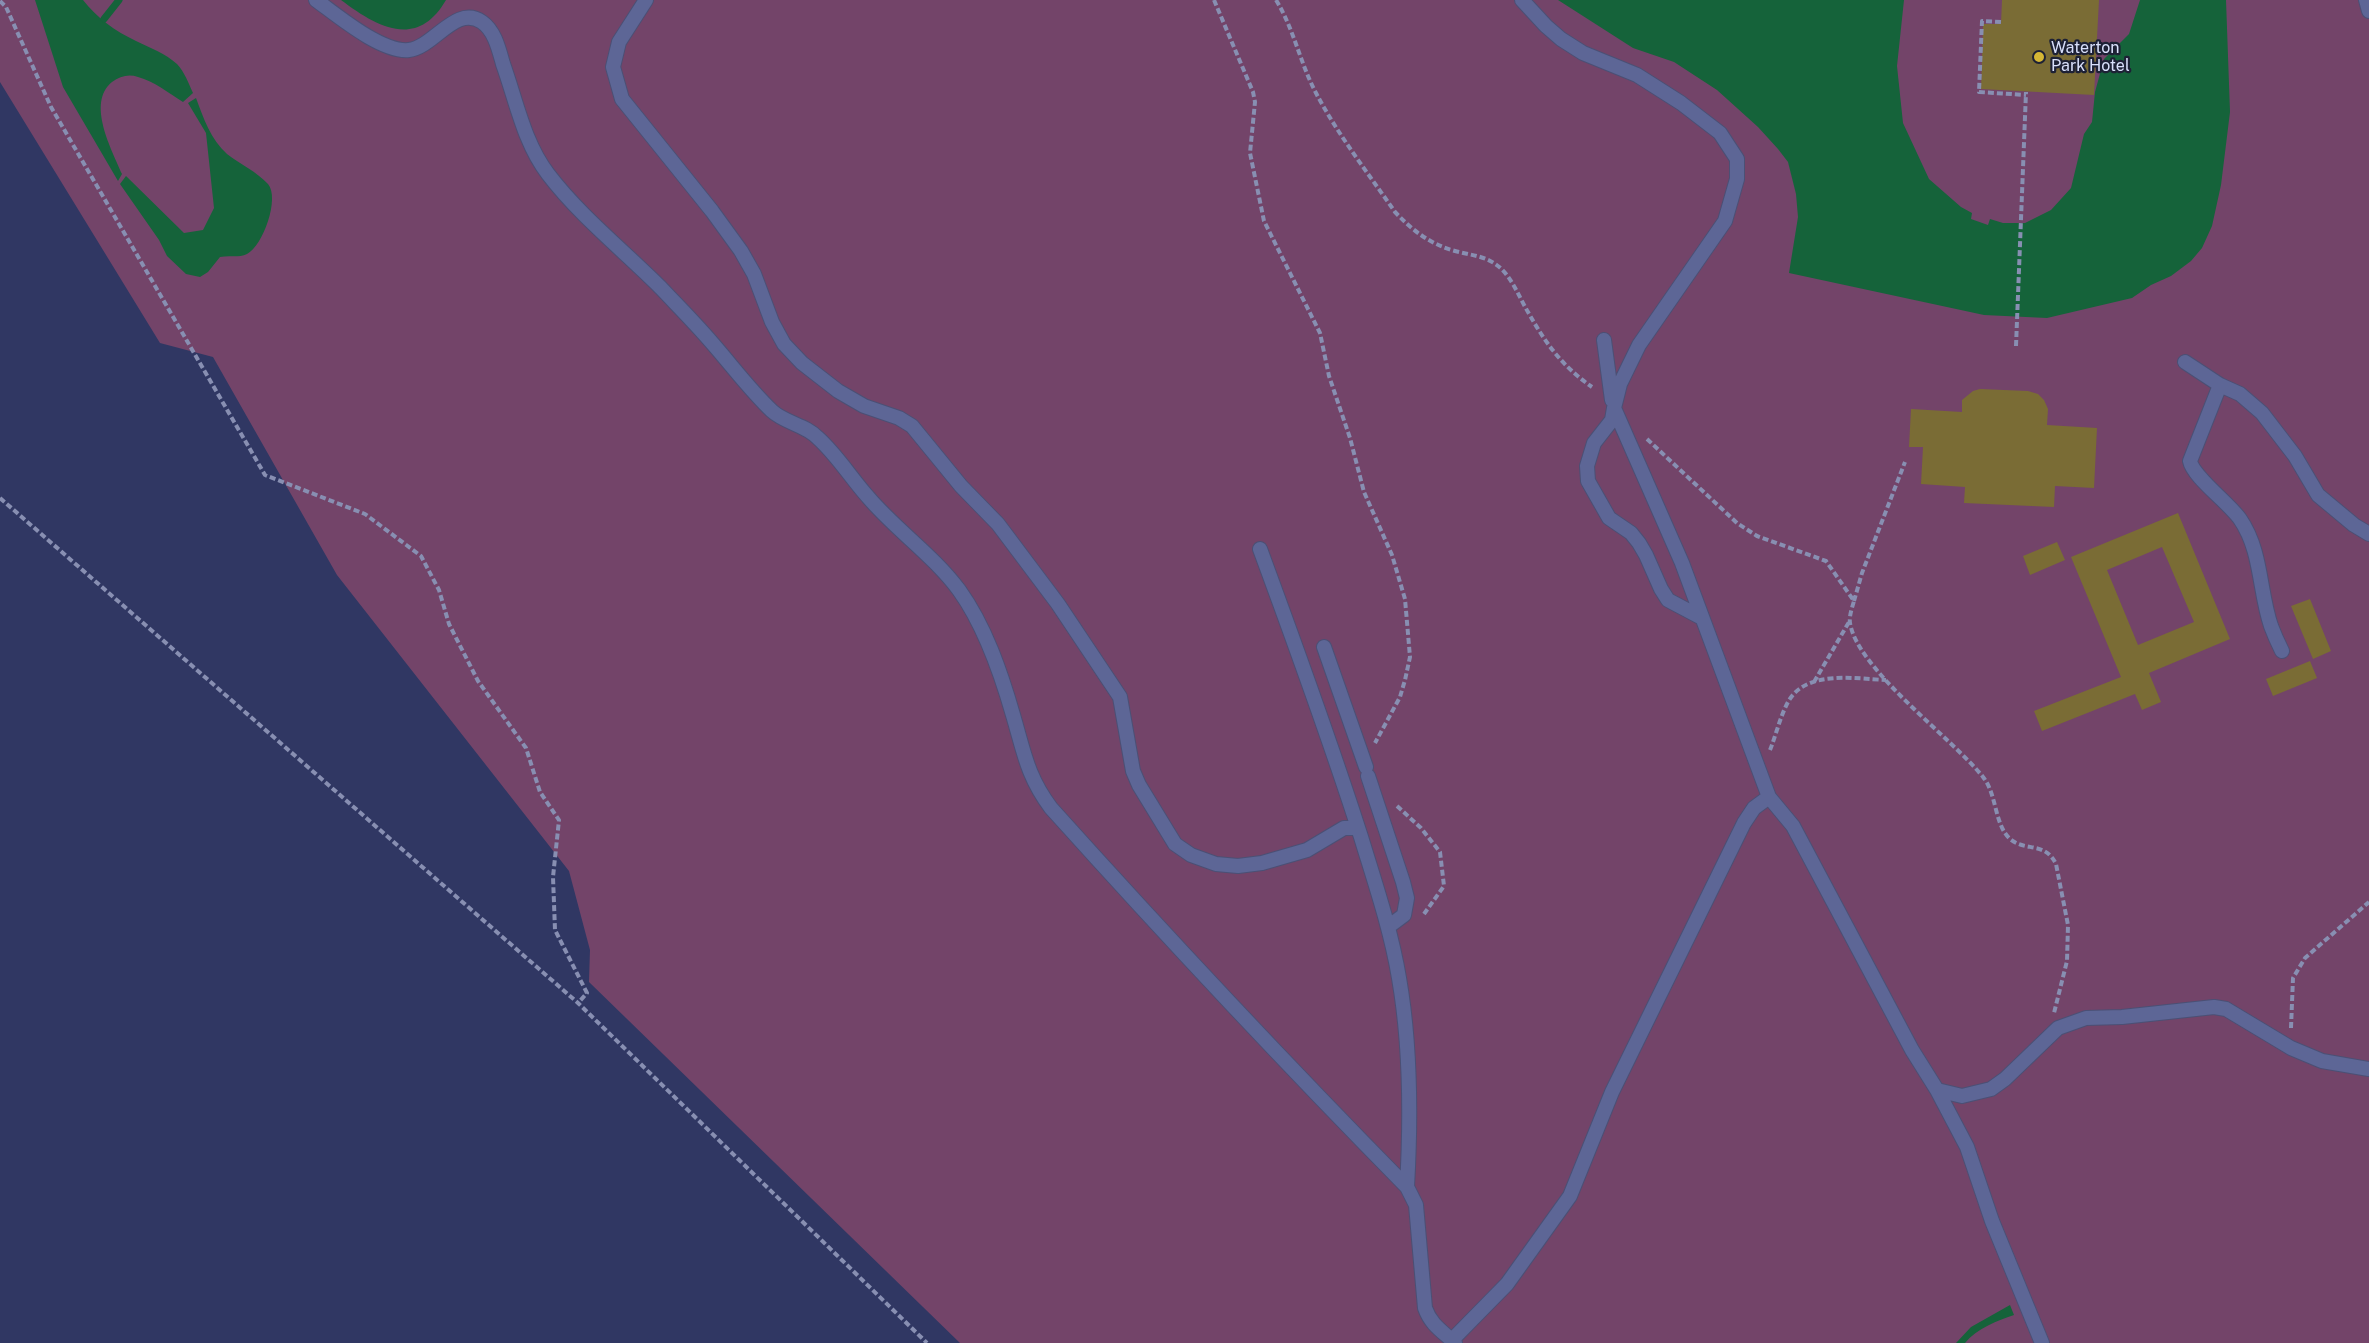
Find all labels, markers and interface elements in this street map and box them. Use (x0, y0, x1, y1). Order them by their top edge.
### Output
place label: Waterton Park Hotel (2051, 38, 2130, 76)
marker: Waterton Park Hotel (2032, 50, 2046, 64)

